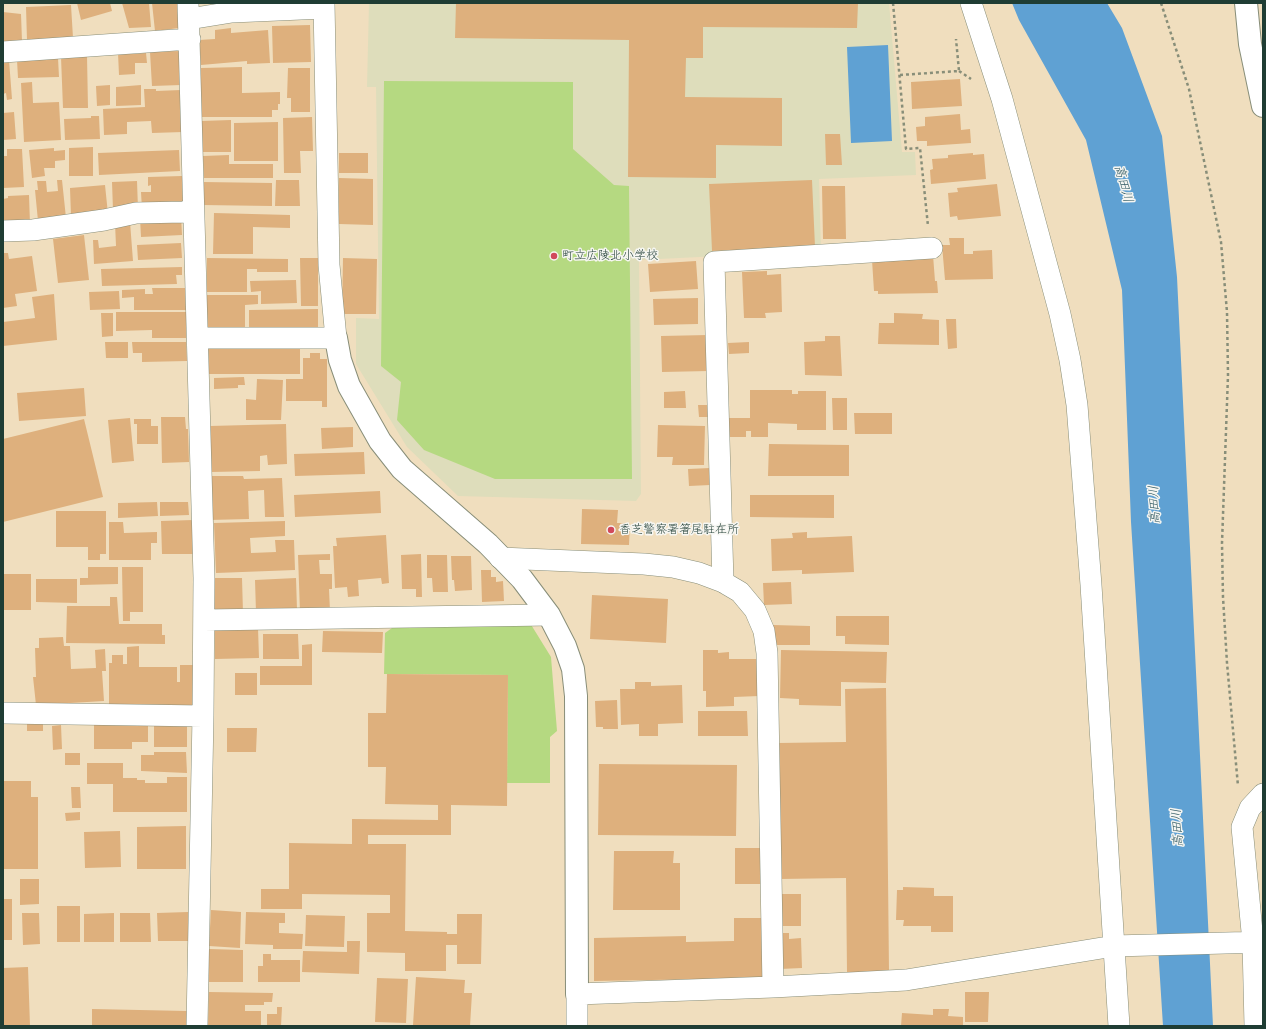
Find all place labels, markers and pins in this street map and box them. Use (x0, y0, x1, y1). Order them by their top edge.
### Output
place label: 町立広陵北小学校 (562, 249, 658, 263)
marker: 町立広陵北小学校 (549, 251, 559, 261)
place label: 香芝警察署箸尾駐在所 (619, 523, 739, 537)
marker: 香芝警察署箸尾駐在所 (606, 525, 616, 535)

